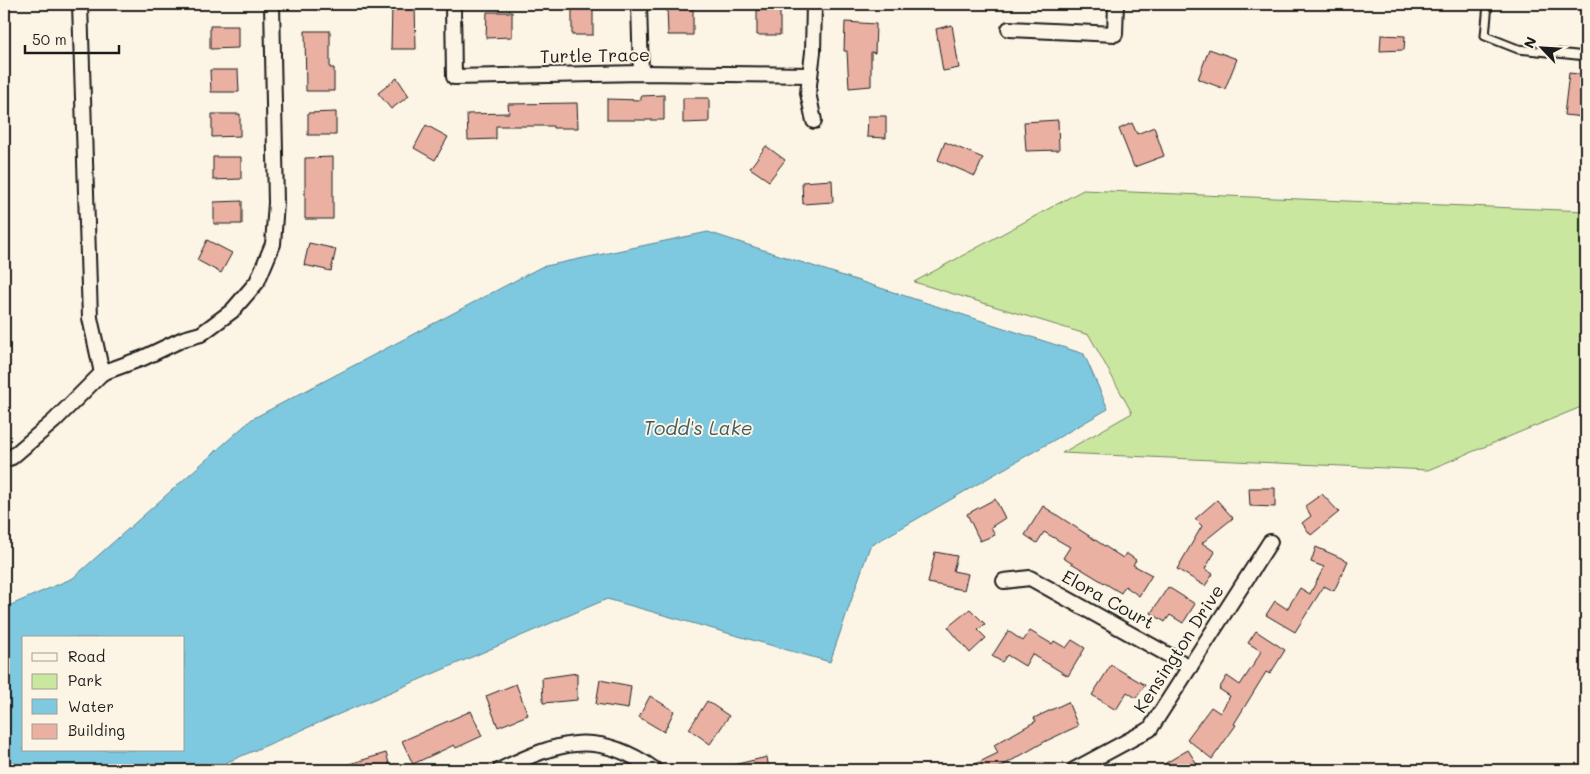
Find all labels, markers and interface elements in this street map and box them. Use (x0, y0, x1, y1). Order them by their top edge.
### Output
scale bar (25, 22, 119, 54)
north arrow (1518, 22, 1568, 72)
text: 50 m (32, 29, 67, 49)
text: N (1519, 33, 1541, 51)
street label: Turtle Trace (540, 42, 650, 68)
water label: Todd's Lake (643, 415, 753, 440)
street label: Elora Court (1058, 564, 1159, 634)
street label: Kensington Drive (1128, 580, 1229, 717)
legend (22, 636, 185, 752)
text: Road (68, 646, 105, 666)
text: Park (68, 670, 102, 690)
text: Water (68, 696, 114, 716)
text: Building (68, 720, 125, 740)

